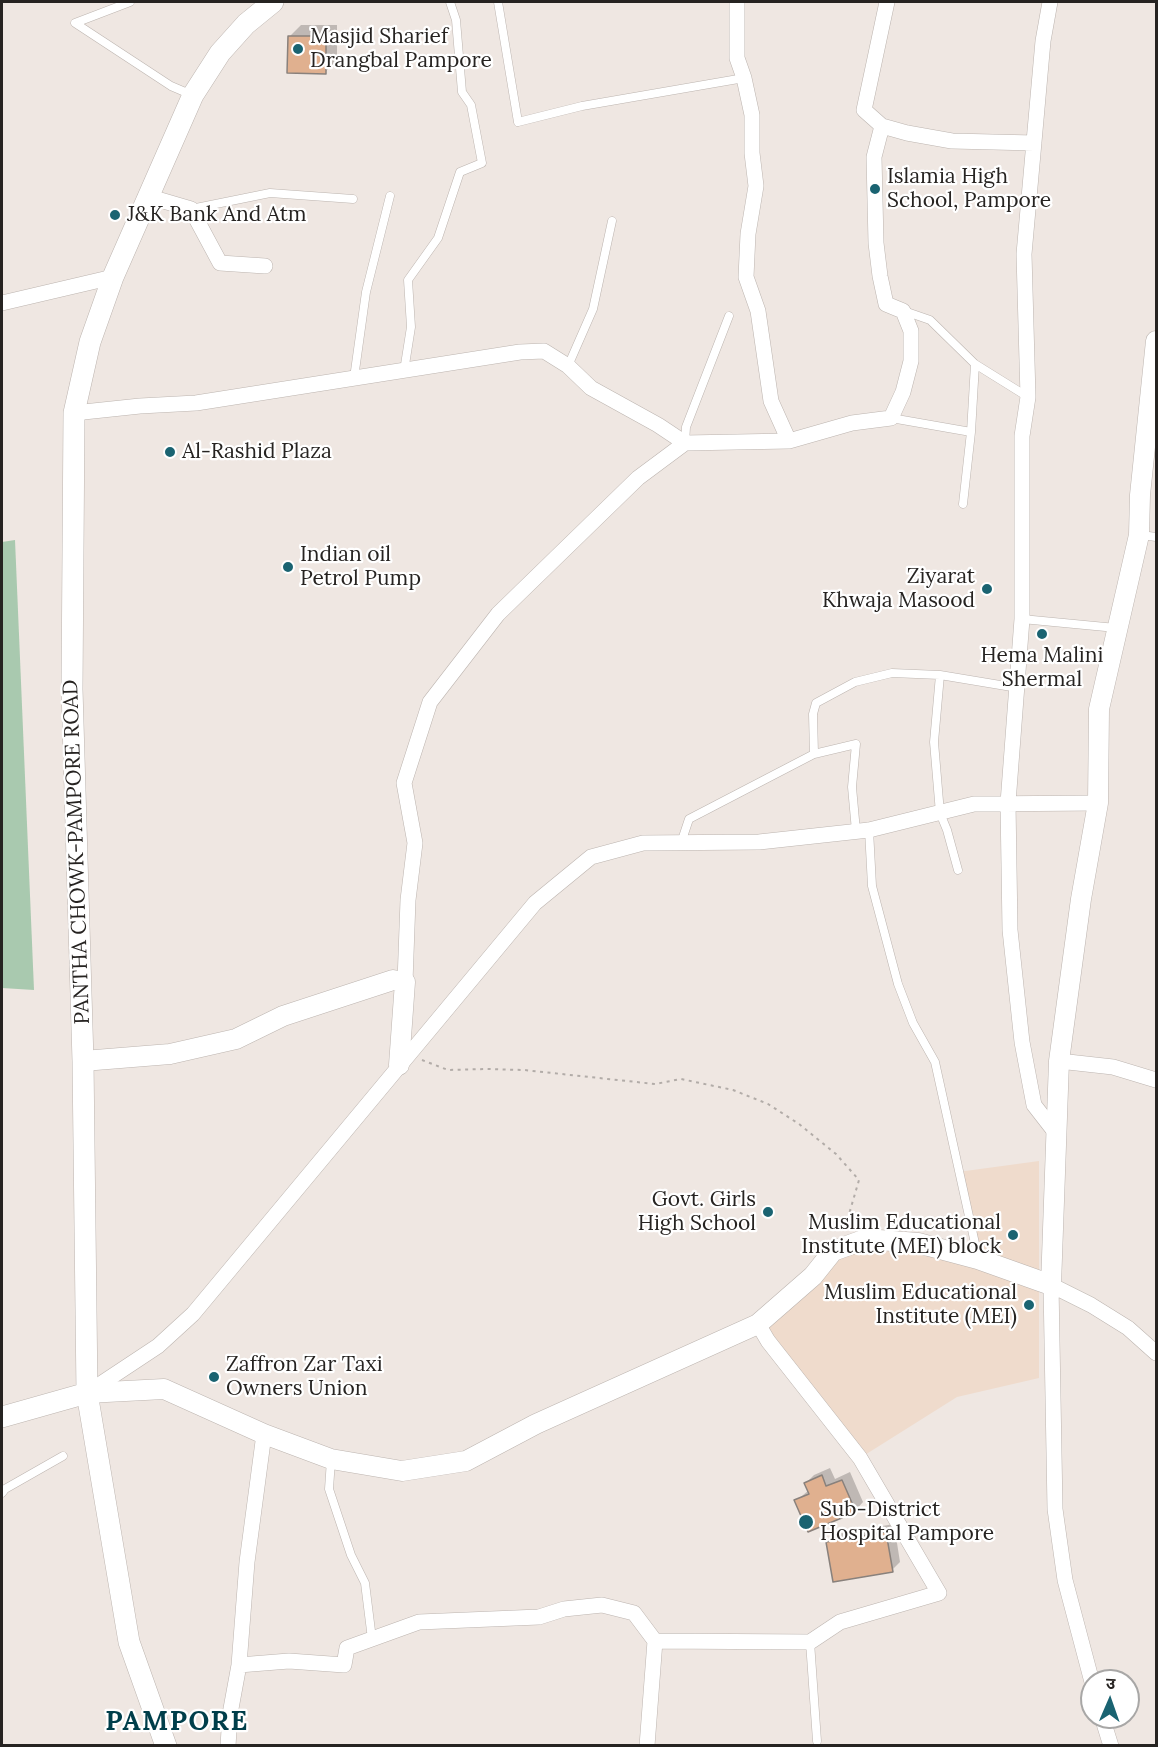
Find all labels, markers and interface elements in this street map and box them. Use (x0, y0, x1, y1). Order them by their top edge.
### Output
place label: Masjid Sharief Drangbal Pampore (310, 24, 492, 74)
marker: Masjid Sharief Drangbal Pampore (291, 42, 305, 56)
place label: Islamia High School, Pampore (887, 164, 1051, 214)
marker: Islamia High School, Pampore (868, 182, 882, 196)
place label: J&K Bank And Atm (127, 202, 307, 228)
marker: J&K Bank And Atm (108, 208, 122, 222)
place label: Al-Rashid Plaza (182, 439, 332, 465)
marker: Al-Rashid Plaza (163, 445, 177, 459)
place label: Indian oil Petrol Pump (300, 542, 421, 592)
marker: Indian oil Petrol Pump (281, 560, 295, 574)
place label: Ziyarat Khwaja Masood (822, 564, 975, 614)
marker: Ziyarat Khwaja Masood (980, 582, 994, 596)
marker: Hema Malini Shermal (1035, 627, 1049, 641)
place label: Hema Malini Shermal (981, 643, 1103, 693)
street label: PANTHA CHOWK-PAMPORE ROAD (58, 679, 96, 1025)
place label: Govt. Girls High School (638, 1187, 756, 1237)
marker: Govt. Girls High School (761, 1205, 775, 1219)
place label: Muslim Educational Institute (MEI) block (801, 1210, 1001, 1260)
marker: Muslim Educational Institute (MEI) block (1006, 1228, 1020, 1242)
place label: Muslim Educational Institute (MEI) (824, 1280, 1017, 1330)
marker: Muslim Educational Institute (MEI) (1022, 1298, 1036, 1312)
place label: Zaffron Zar Taxi Owners Union (226, 1352, 383, 1402)
marker: Zaffron Zar Taxi Owners Union (207, 1370, 221, 1384)
place label: Sub-District Hospital Pampore (820, 1497, 994, 1547)
marker: Sub-District Hospital Pampore (797, 1513, 815, 1531)
north arrow (1080, 1669, 1140, 1729)
text: उ (1106, 1673, 1116, 1693)
district label: PAMPORE (105, 1706, 249, 1738)

